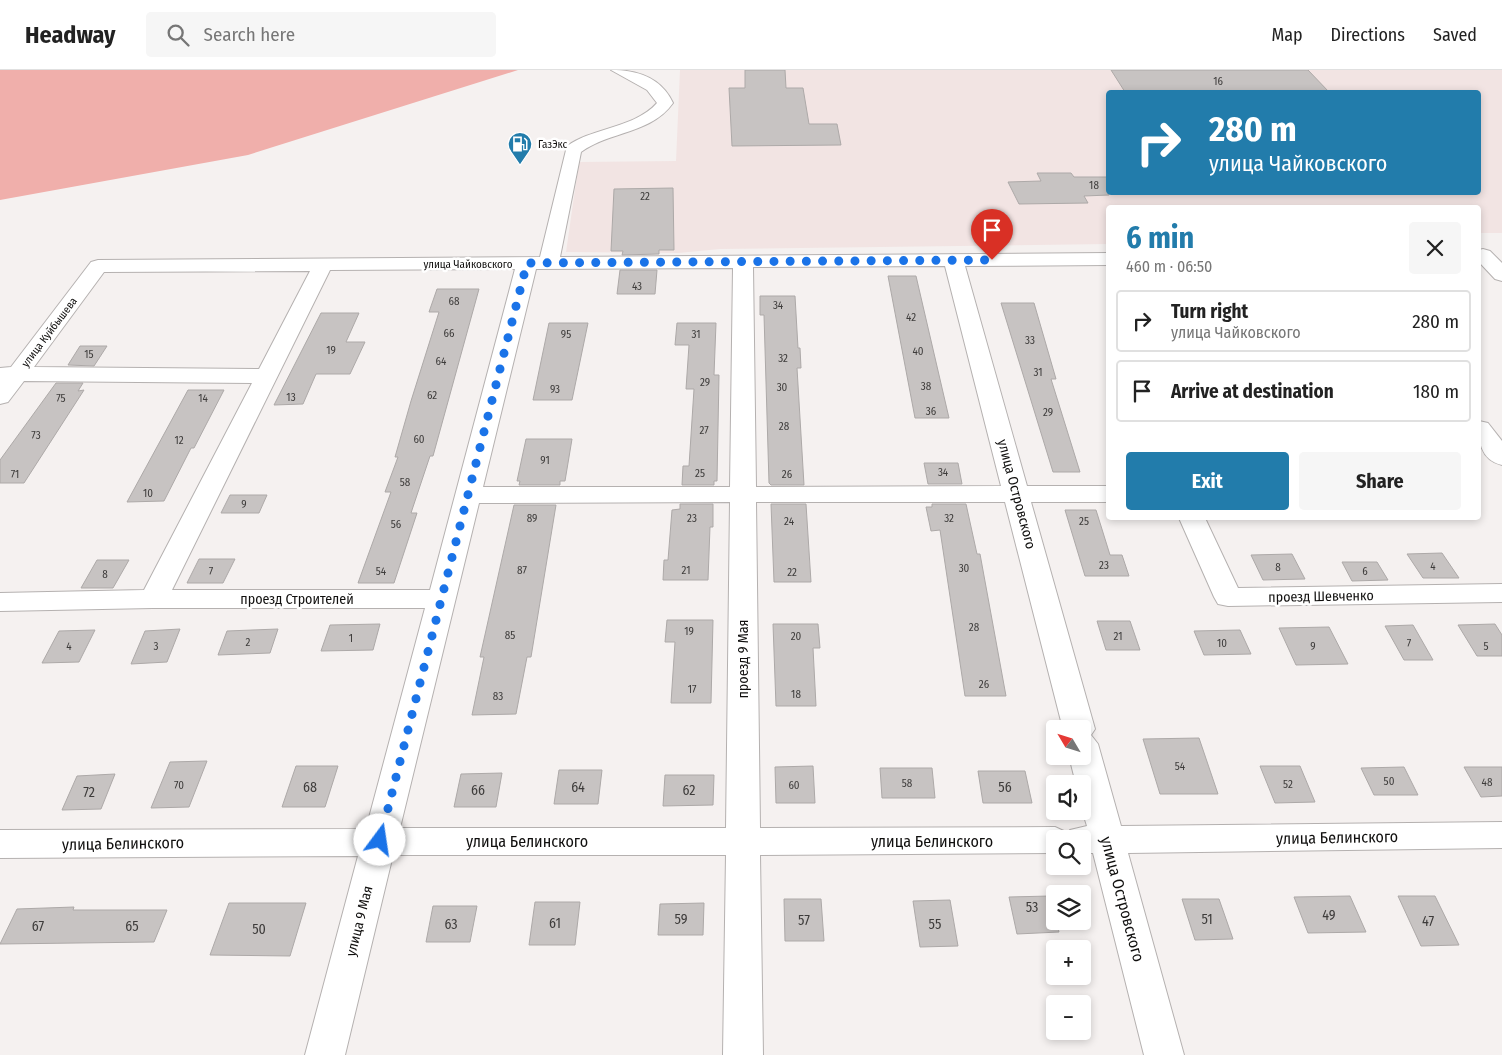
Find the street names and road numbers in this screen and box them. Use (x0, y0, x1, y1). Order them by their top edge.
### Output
street label: улица Чайковского (423, 258, 513, 271)
street label: улица Куйбышева (19, 295, 80, 370)
street label: улица Островского (994, 437, 1039, 551)
street label: проезд Шевченко (1268, 587, 1374, 606)
street label: проезд Строителей (240, 591, 354, 608)
street label: проезд 9 Мая (735, 619, 752, 699)
street label: улица Белинского (1276, 827, 1398, 848)
street label: улица Белинского (466, 832, 588, 851)
street label: улица Белинского (871, 832, 993, 851)
street label: улица Белинского (62, 833, 184, 854)
street label: улица Островского (1097, 834, 1148, 964)
street label: улица 9 Мая (343, 884, 376, 958)

